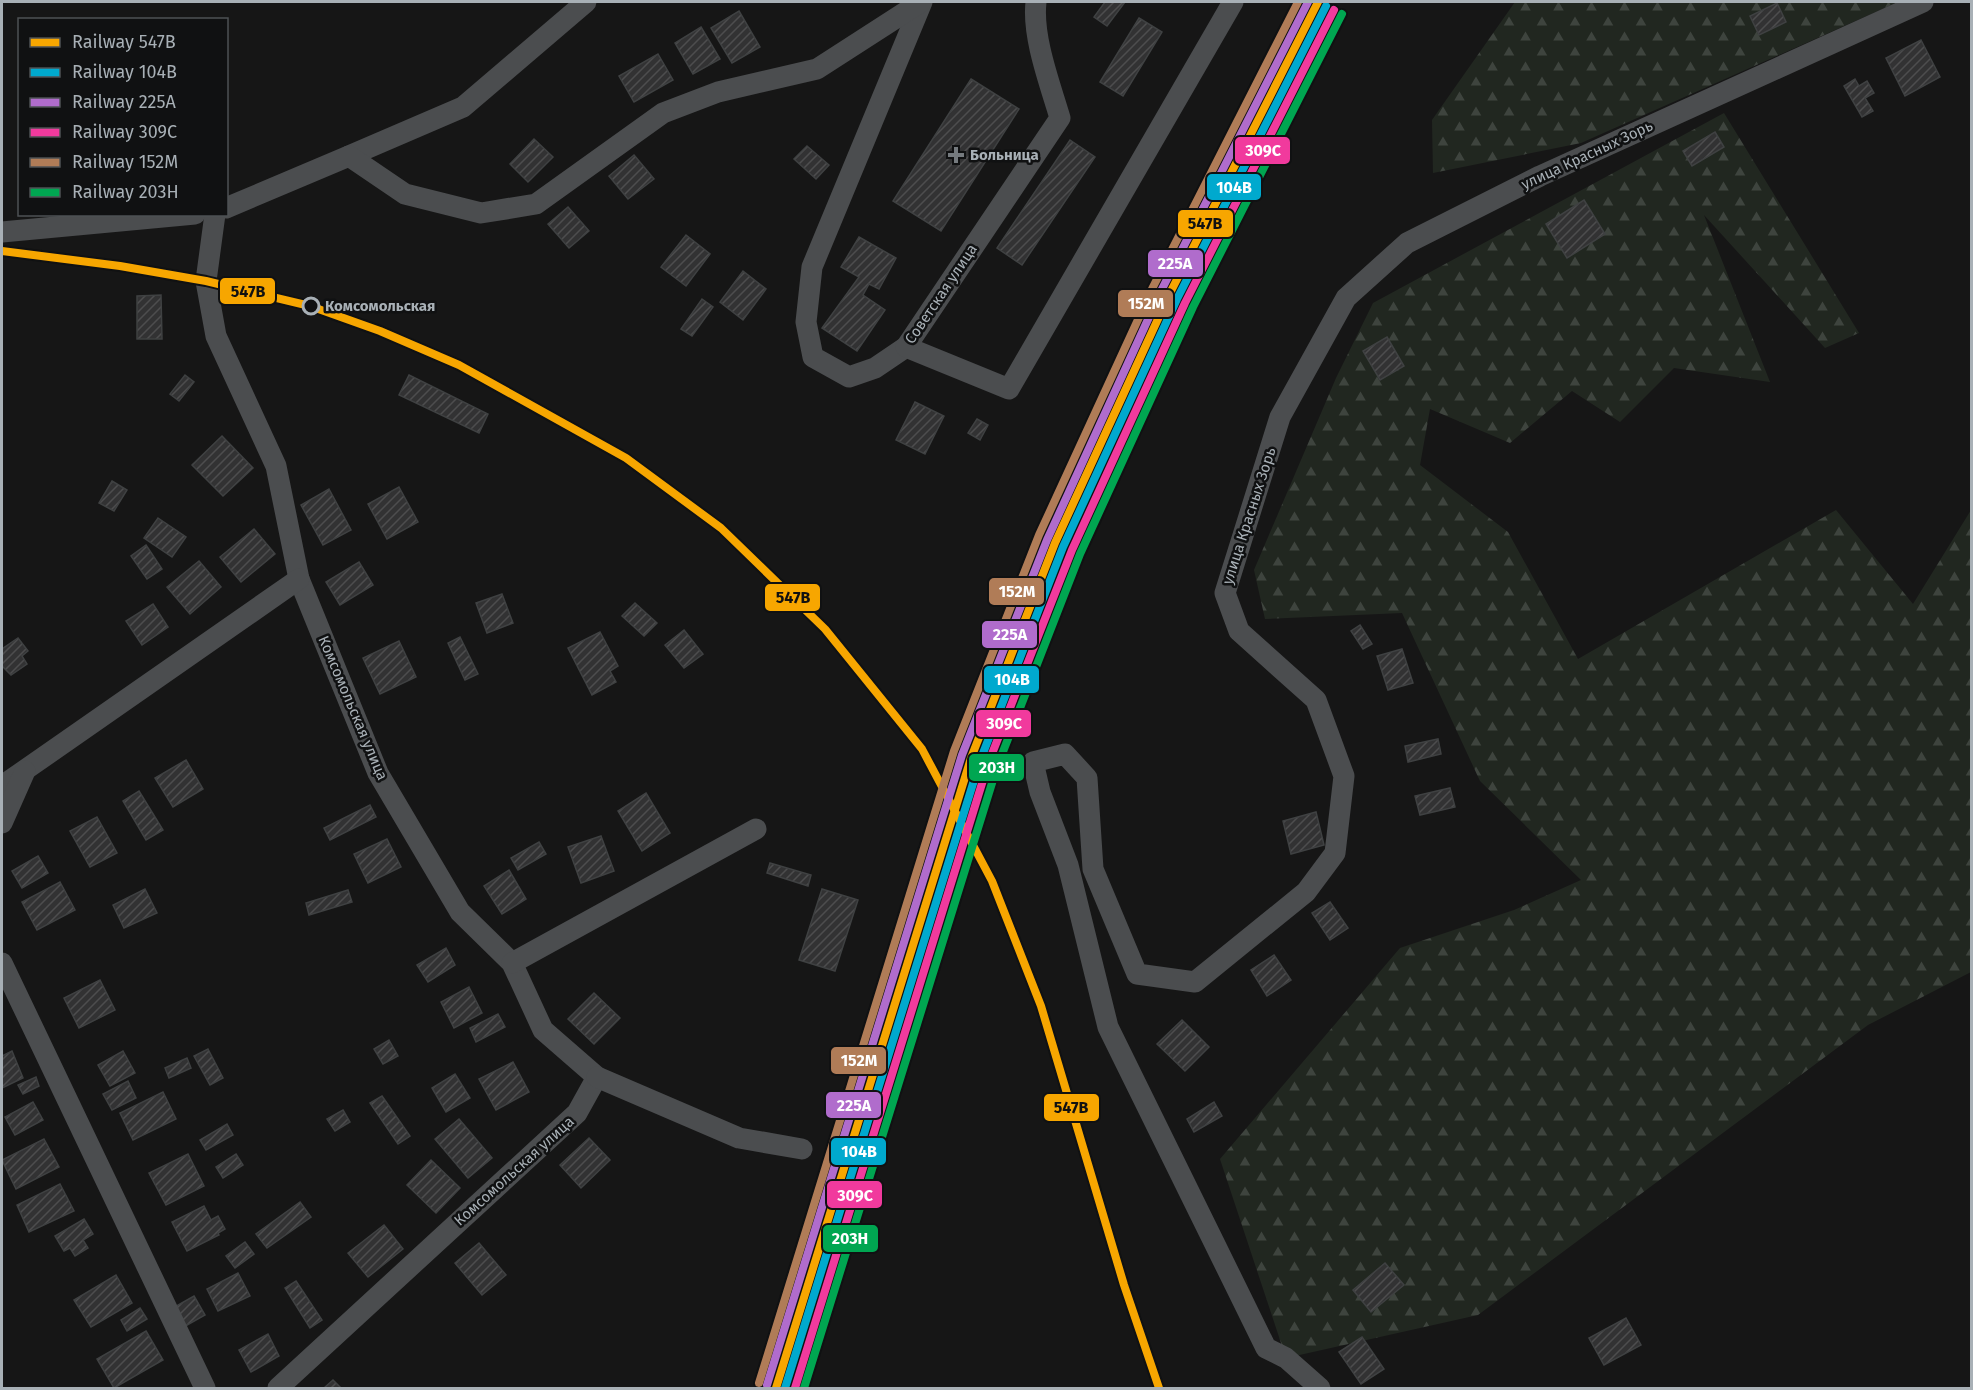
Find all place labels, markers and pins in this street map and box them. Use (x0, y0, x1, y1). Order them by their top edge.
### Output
marker: Больница (947, 146, 965, 164)
place label: Больница (970, 146, 1039, 164)
marker: Комсомольская (302, 297, 320, 315)
place label: Комсомольская (325, 297, 435, 315)

